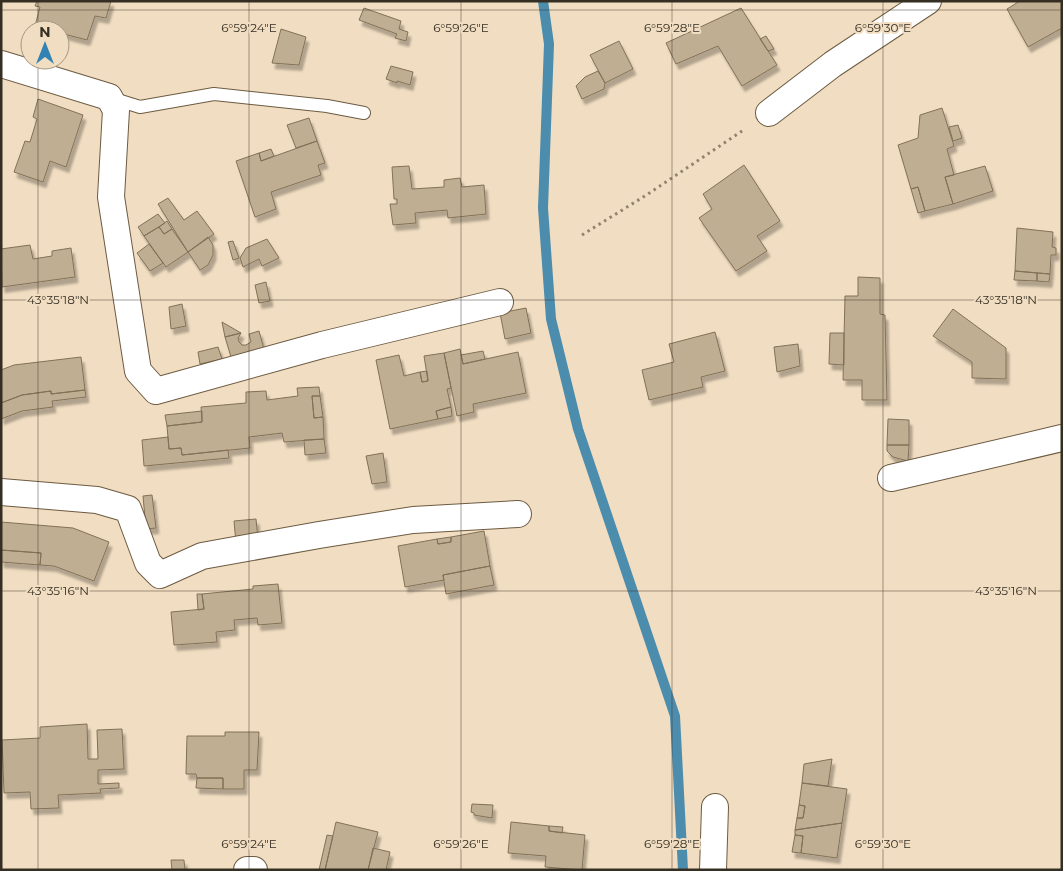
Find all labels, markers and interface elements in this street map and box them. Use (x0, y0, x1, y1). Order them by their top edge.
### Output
north arrow (20, 20, 70, 70)
text: 6°59'24"E (221, 20, 277, 35)
text: 6°59'26"E (433, 20, 489, 35)
text: 6°59'28"E (644, 20, 700, 35)
text: 6°59'30"E (855, 20, 911, 35)
text: N (39, 23, 51, 41)
text: 43°35'18"N (27, 292, 89, 307)
text: 43°35'18"N (975, 292, 1037, 307)
text: 43°35'16"N (27, 583, 89, 598)
text: 43°35'16"N (975, 583, 1037, 598)
text: 6°59'24"E (221, 836, 277, 851)
text: 6°59'26"E (433, 836, 489, 851)
text: 6°59'28"E (644, 836, 700, 851)
text: 6°59'30"E (855, 836, 911, 851)

